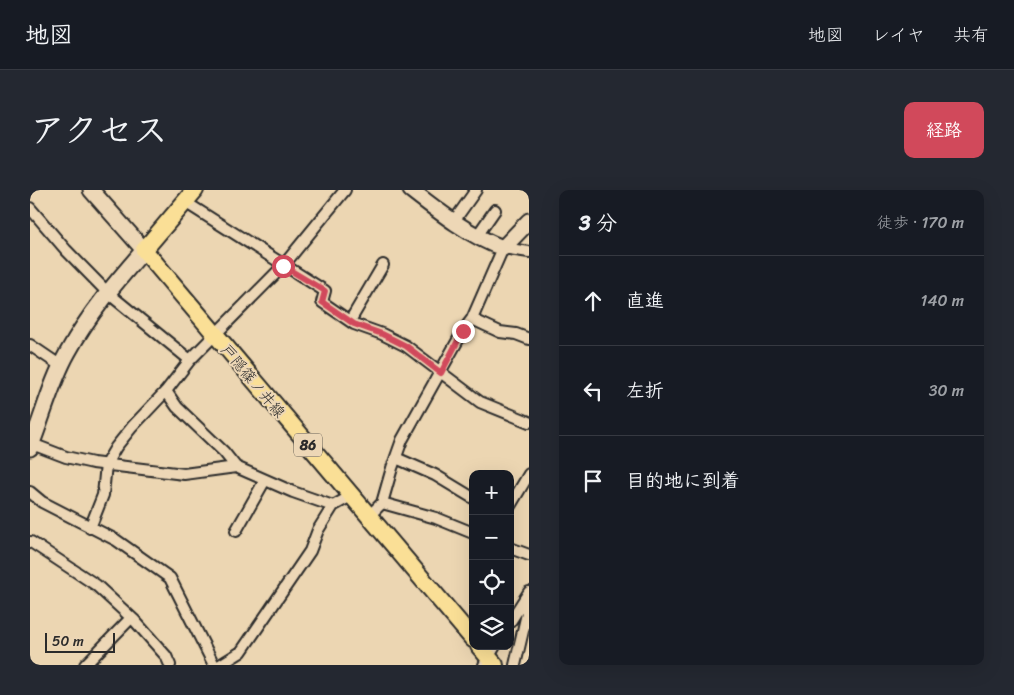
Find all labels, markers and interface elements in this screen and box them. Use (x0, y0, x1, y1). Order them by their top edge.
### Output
text: 地図 (25, 14, 73, 56)
text: 地図 (808, 19, 844, 51)
text: レイヤ (872, 19, 925, 51)
text: 共有 (953, 19, 989, 51)
text: アクセス (30, 99, 168, 161)
button: 経路 (904, 102, 984, 158)
text: 3 分 (579, 204, 617, 242)
text: 徒歩 · 170 m (877, 208, 964, 237)
route start (272, 255, 295, 278)
text: 直進 (626, 284, 664, 317)
text: 140 m (921, 286, 964, 315)
icon: ahead (579, 287, 607, 315)
route end (452, 320, 475, 343)
street label: 戸隠篠ノ井線 (214, 338, 292, 424)
text: 左折 (626, 374, 664, 407)
text: 30 m (929, 376, 964, 405)
icon: left (579, 377, 607, 405)
road number: 86 (294, 434, 322, 456)
text: 目的地に到着 (626, 464, 740, 497)
icon: arrive (579, 467, 607, 495)
map controls (469, 470, 514, 650)
button: + (469, 470, 514, 515)
button: − (469, 515, 514, 560)
button: locate (469, 560, 514, 605)
button: layers (469, 605, 514, 650)
text: 50 m (52, 629, 84, 654)
scale bar (45, 630, 115, 653)

